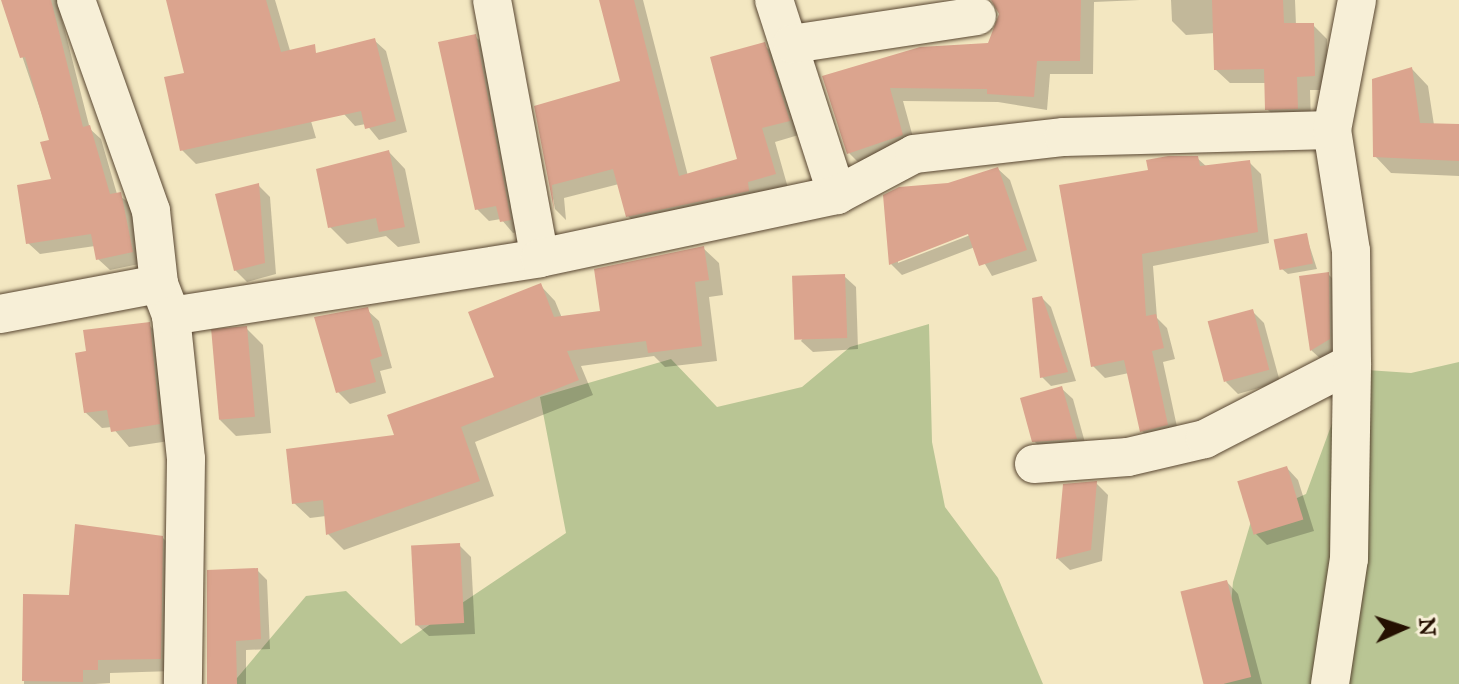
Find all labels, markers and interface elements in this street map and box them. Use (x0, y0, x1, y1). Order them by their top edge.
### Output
north arrow (1363, 588, 1443, 668)
text: N (1413, 617, 1441, 637)

